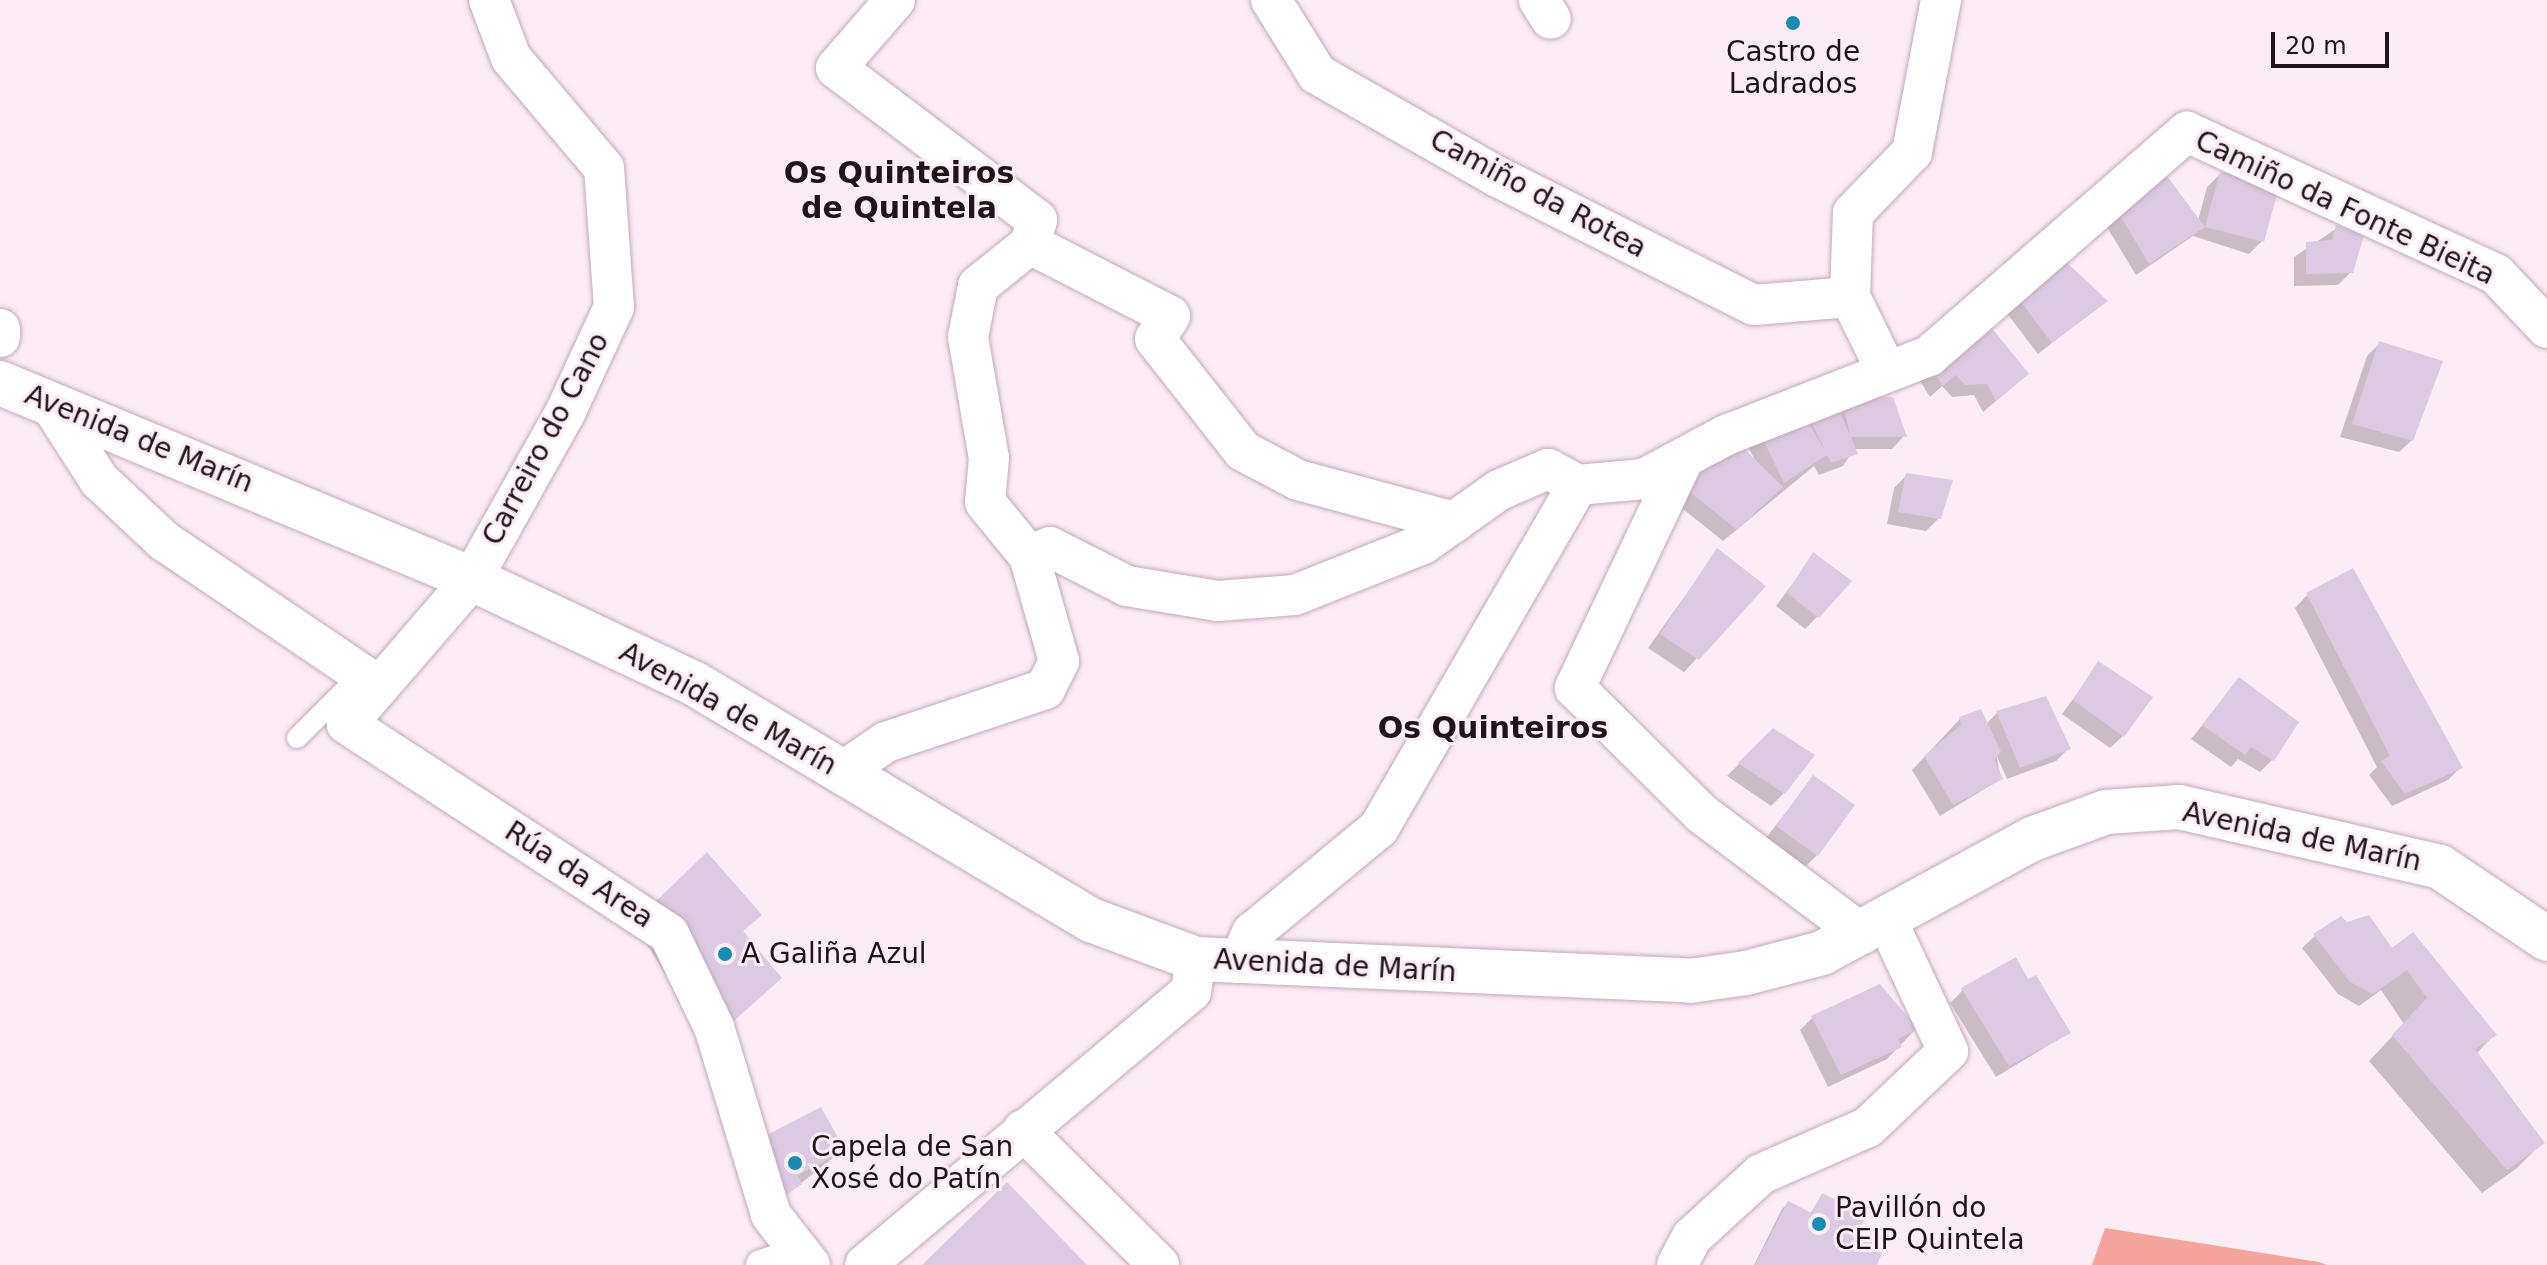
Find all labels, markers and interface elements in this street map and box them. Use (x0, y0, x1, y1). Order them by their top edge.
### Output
marker: Castro de Ladrados (1784, 14, 1802, 32)
scale bar (2275, 16, 2393, 66)
text: 20 m (2285, 32, 2347, 60)
place label: Castro de Ladrados (1726, 35, 1860, 101)
street label: Camiño da Rotea (1424, 123, 1652, 265)
street label: Camiño da Fonte Bieita (2190, 124, 2500, 292)
district label: Os Quinteiros de Quintela (784, 155, 1014, 226)
street label: Carreiro do Cano (476, 327, 616, 551)
street label: Avenida de Marín (20, 378, 258, 500)
street label: Avenida de Marín (614, 635, 842, 783)
district label: Os Quinteiros (1378, 710, 1608, 746)
street label: Avenida de Marín (2180, 795, 2424, 879)
street label: Rúa da Area (498, 815, 660, 935)
place label: A Galiña Azul (741, 937, 927, 971)
street label: Avenida de Marín (1213, 943, 1457, 989)
marker: A Galiña Azul (716, 945, 734, 963)
place label: Capela de San Xosé do Patín (811, 1130, 1013, 1196)
marker: Capela de San Xosé do Patín (786, 1154, 804, 1172)
place label: Pavillón do CEIP Quintela (1835, 1191, 2025, 1257)
marker: Pavillón do CEIP Quintela (1810, 1215, 1828, 1233)

